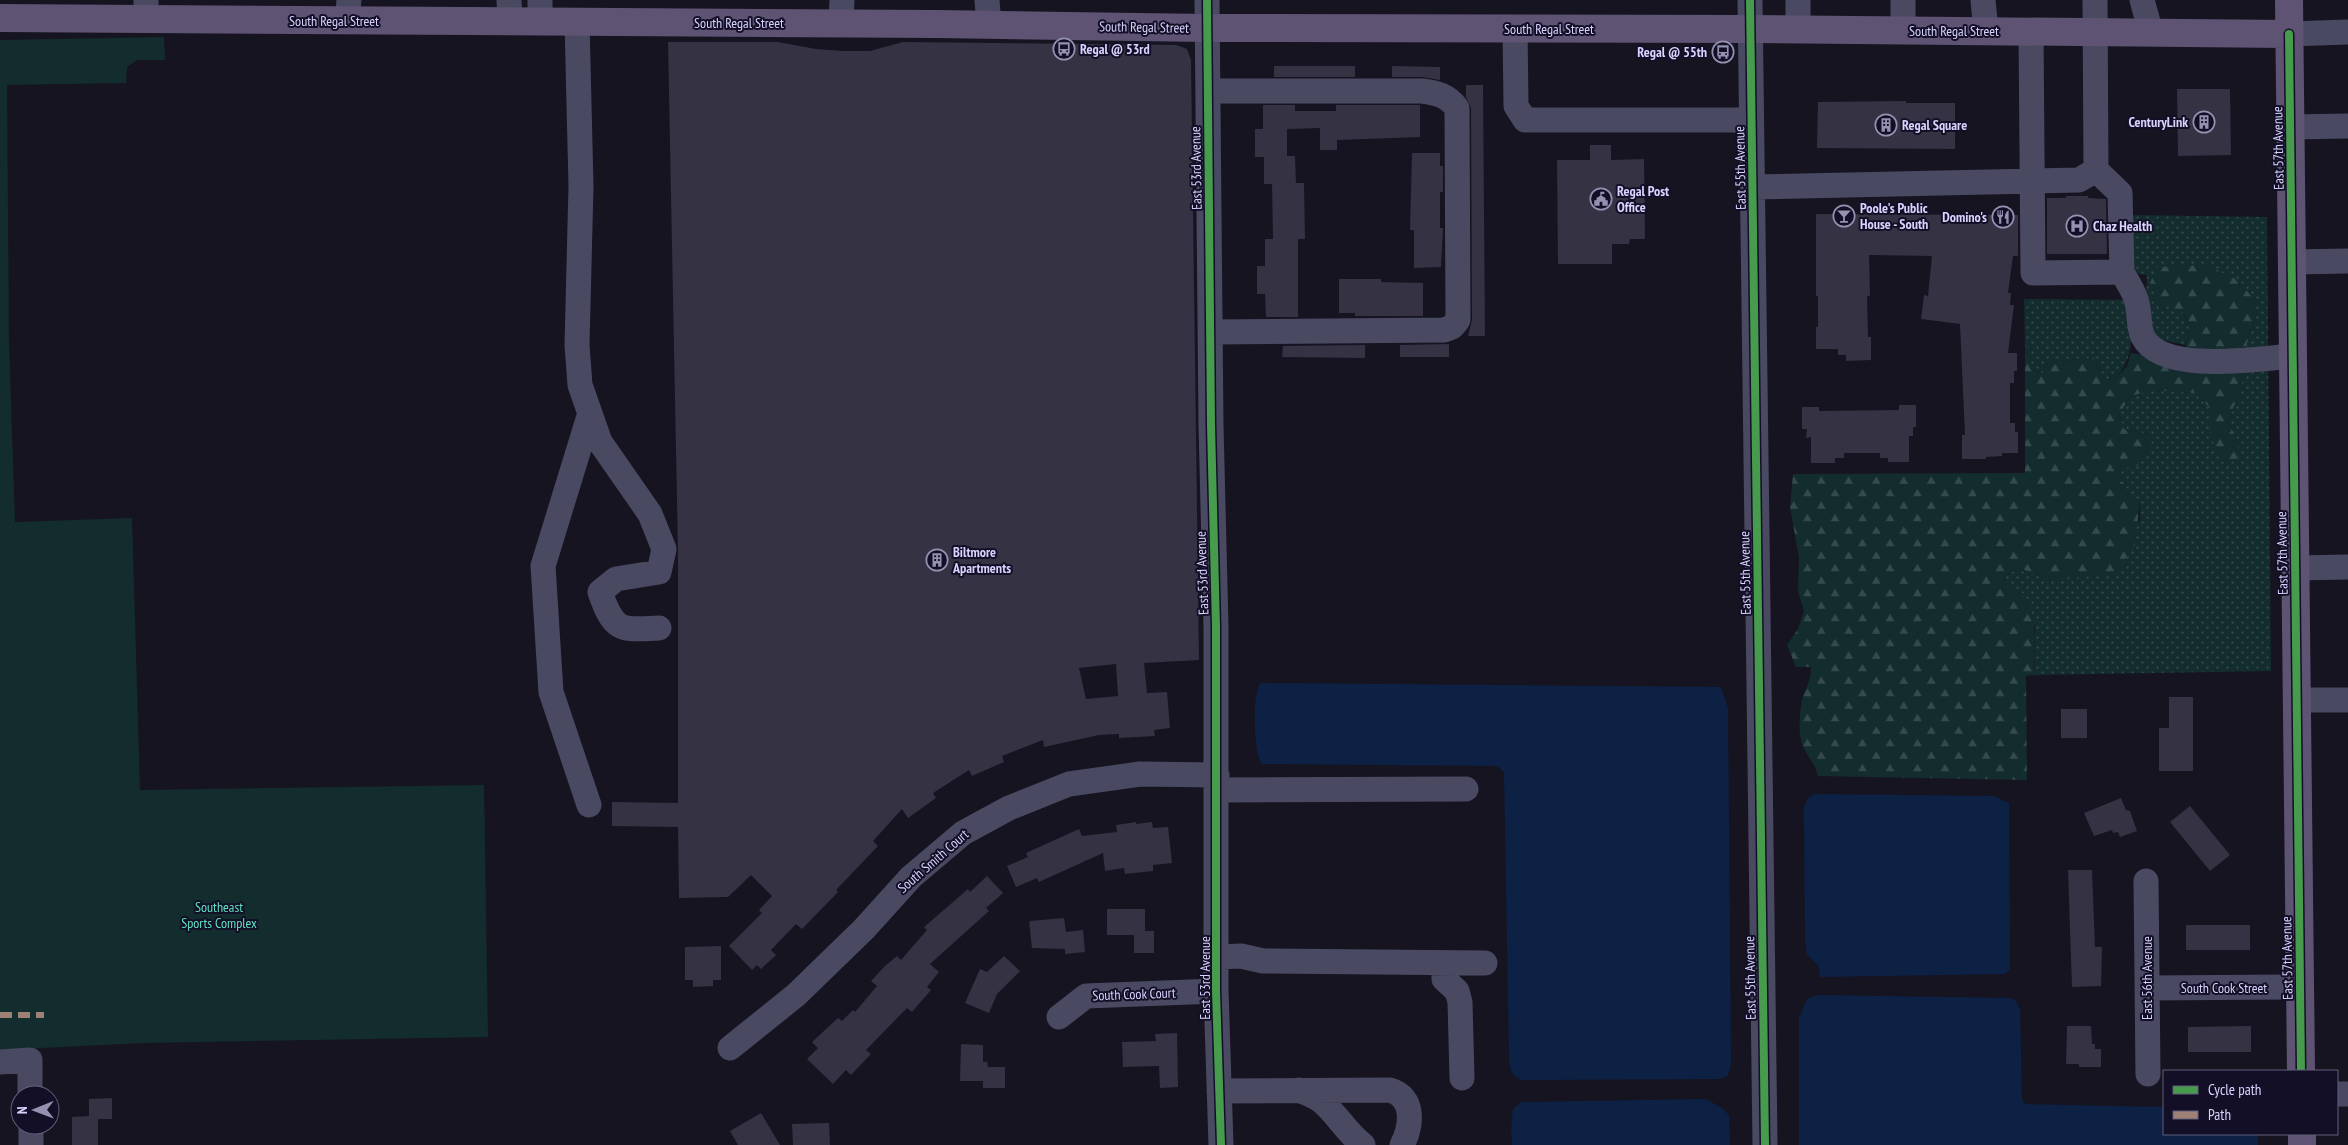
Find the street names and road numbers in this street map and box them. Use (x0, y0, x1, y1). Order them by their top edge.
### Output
street label: South Regal Street (289, 12, 379, 30)
street label: South Regal Street (694, 14, 784, 32)
street label: South Regal Street (1099, 17, 1189, 37)
street label: South Regal Street (1504, 20, 1594, 38)
street label: South Regal Street (1909, 22, 1999, 40)
street label: East 57th Avenue (2268, 106, 2288, 190)
street label: East 53rd Avenue (1186, 126, 1206, 210)
street label: East 55th Avenue (1730, 126, 1750, 210)
street label: East 57th Avenue (2272, 511, 2292, 595)
street label: East 53rd Avenue (1192, 531, 1212, 615)
street label: East 55th Avenue (1735, 531, 1755, 615)
street label: South Smith Court (894, 825, 972, 897)
street label: East 57th Avenue (2277, 916, 2297, 1000)
street label: East 53rd Avenue (1196, 936, 1214, 1020)
street label: East 55th Avenue (1740, 936, 1760, 1020)
street label: East 56th Avenue (2138, 936, 2156, 1020)
street label: South Cook Street (2181, 979, 2267, 997)
street label: South Cook Court (1092, 984, 1176, 1004)

